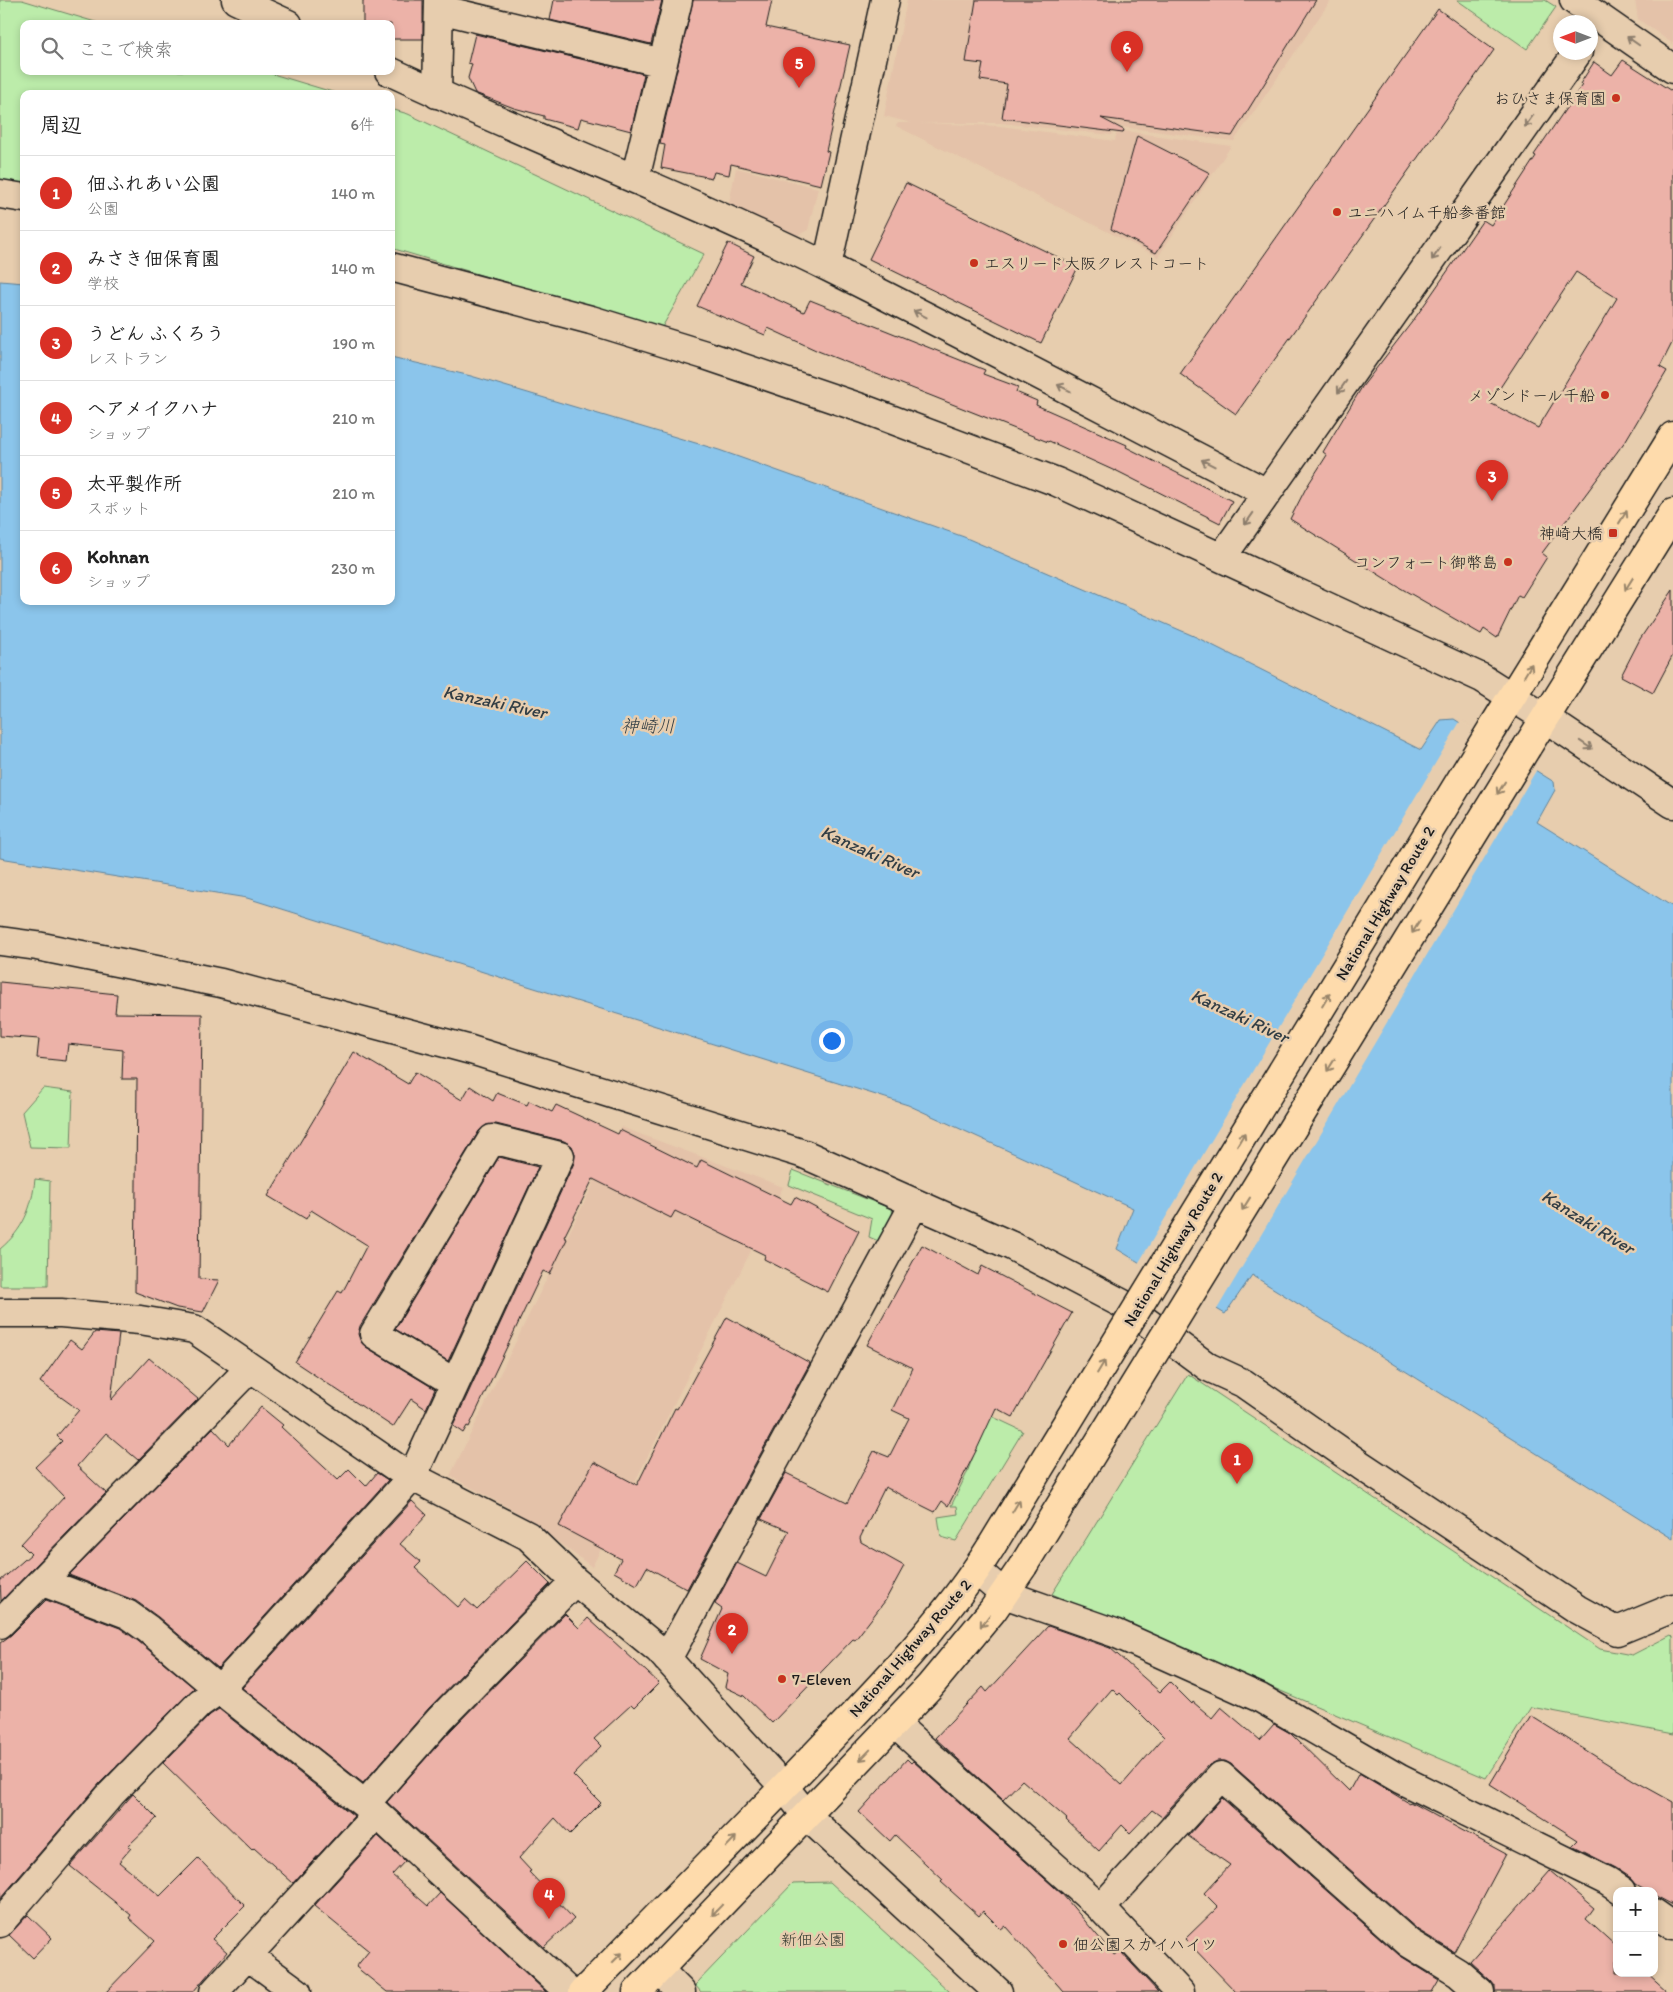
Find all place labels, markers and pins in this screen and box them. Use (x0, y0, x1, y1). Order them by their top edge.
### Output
pin: 6 (1111, 31, 1143, 72)
pin: 5 (783, 47, 815, 88)
place label: おひさま保育園 (1494, 89, 1606, 108)
marker: おひさま保育園 (1610, 92, 1622, 104)
place label: ユニハイム千船参番館 (1347, 203, 1506, 222)
marker: ユニハイム千船参番館 (1331, 206, 1343, 218)
place label: エスリード大阪クレストコート (984, 254, 1209, 273)
marker: エスリード大阪クレストコート (968, 257, 980, 269)
place label: メゾンドール千船 (1468, 386, 1595, 405)
marker: メゾンドール千船 (1599, 389, 1611, 401)
pin: 3 (1476, 460, 1508, 501)
place label: 神崎大橋 (1539, 524, 1603, 543)
marker: 神崎大橋 (1607, 527, 1619, 539)
place label: コンフォート御幣島 (1354, 553, 1498, 572)
marker: コンフォート御幣島 (1502, 556, 1514, 568)
pin: 1 (1221, 1443, 1253, 1484)
pin: 2 (716, 1613, 748, 1654)
place label: 7-Eleven (792, 1670, 851, 1689)
marker: 7-Eleven (776, 1673, 788, 1685)
pin: 4 (533, 1878, 565, 1919)
place label: 佃公園スカイハイツ (1073, 1935, 1217, 1954)
marker: 佃公園スカイハイツ (1057, 1938, 1069, 1950)

